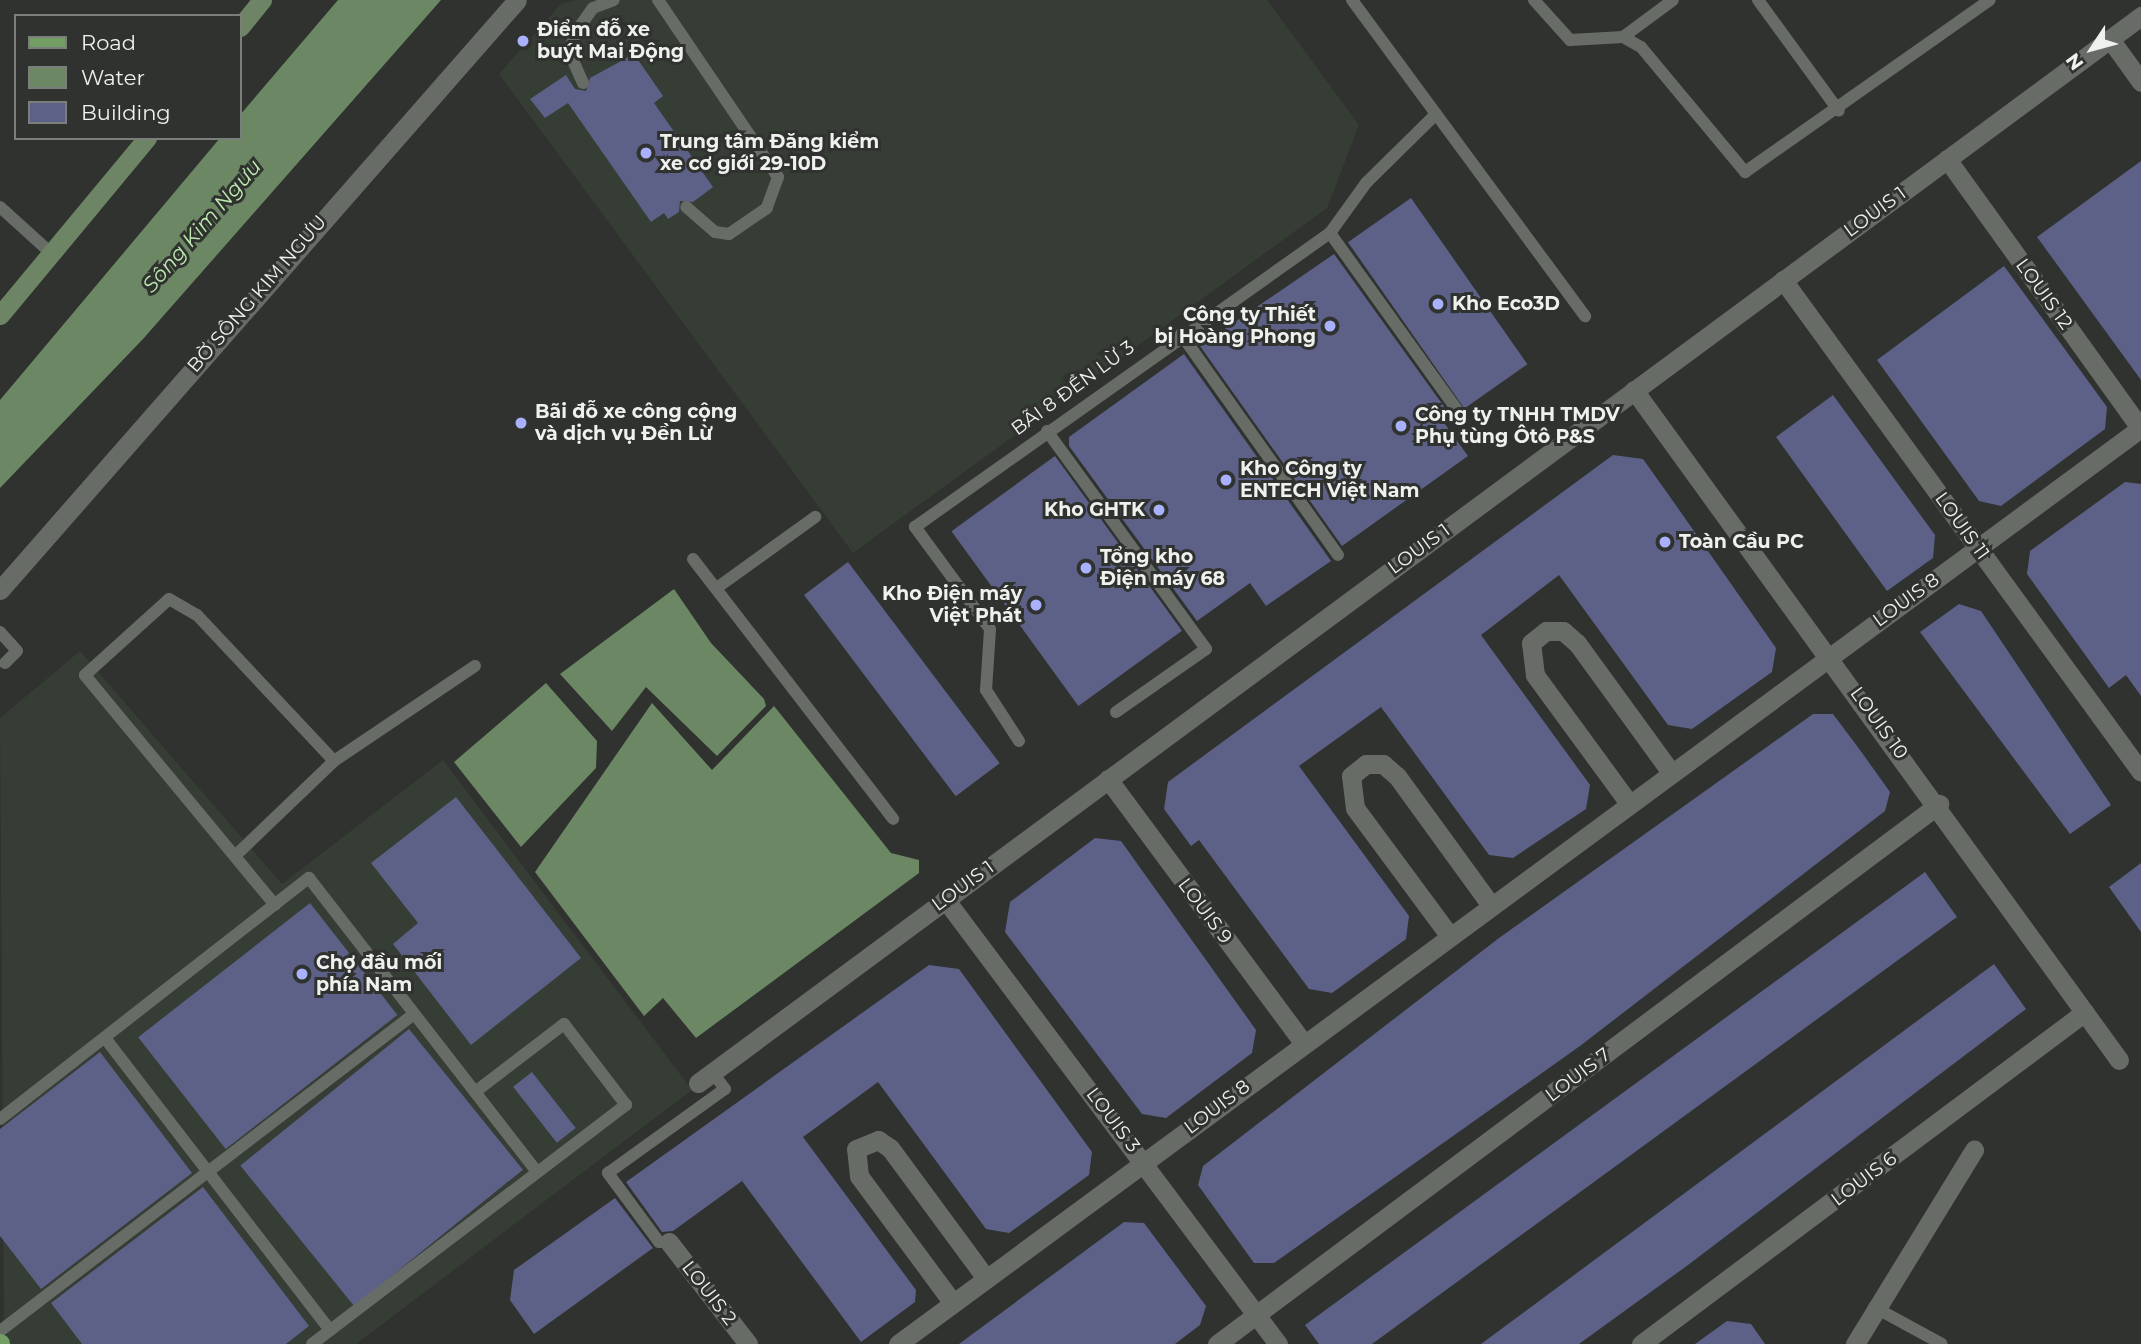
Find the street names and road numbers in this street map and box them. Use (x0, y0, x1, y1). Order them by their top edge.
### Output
street label: LOUIS 1 (1840, 182, 1910, 242)
street label: BỜ SÔNG KIM NGƯU (183, 211, 331, 377)
street label: LOUIS 12 (2011, 254, 2077, 334)
street label: BÃI 8 ĐỀN LỪ 3 (1007, 336, 1139, 440)
street label: LOUIS 11 (1930, 488, 1994, 564)
street label: LOUIS 1 (1384, 519, 1454, 579)
street label: LOUIS 8 (1868, 568, 1944, 632)
street label: LOUIS 10 (1845, 682, 1913, 764)
street label: LOUIS 1 (928, 856, 998, 916)
street label: LOUIS 9 (1173, 874, 1237, 948)
street label: LOUIS 7 (1541, 1043, 1615, 1107)
street label: LOUIS 8 (1180, 1075, 1254, 1139)
street label: LOUIS 3 (1081, 1083, 1145, 1157)
street label: LOUIS 6 (1827, 1147, 1901, 1211)
street label: LOUIS 2 (677, 1256, 741, 1330)

